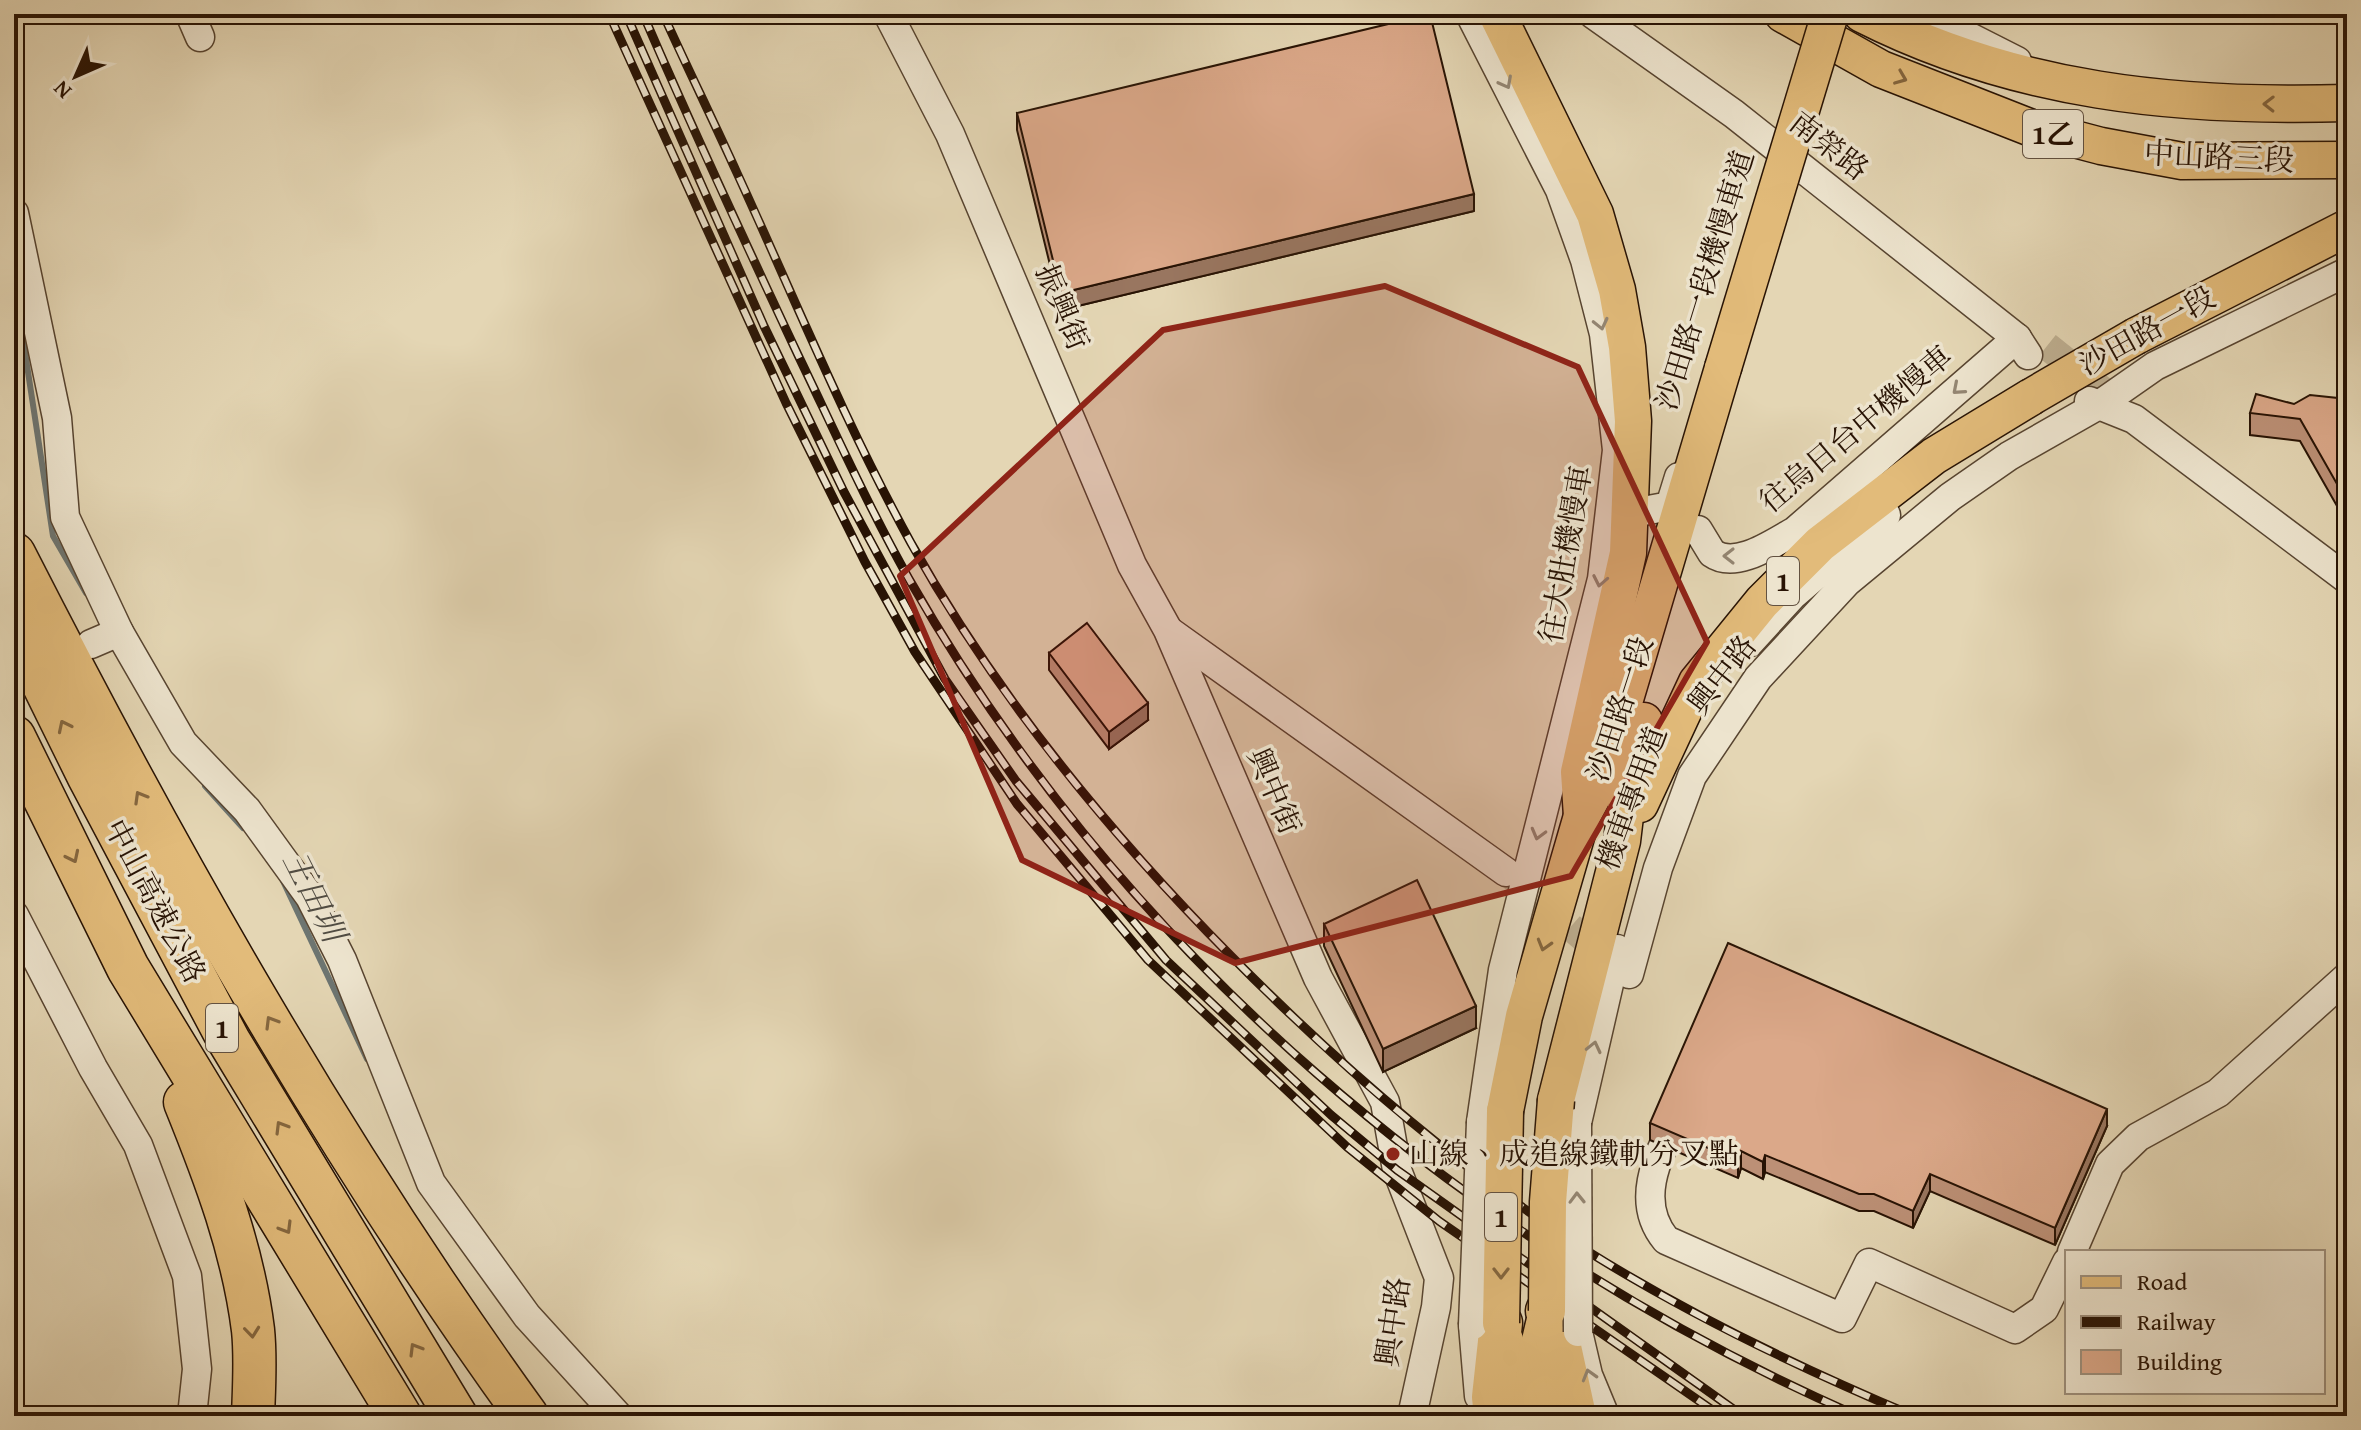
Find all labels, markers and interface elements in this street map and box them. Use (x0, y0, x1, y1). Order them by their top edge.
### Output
north arrow (36, 36, 116, 116)
one-way arrow (1892, 68, 1907, 84)
text: N (45, 73, 78, 107)
one-way arrow (1497, 74, 1512, 89)
one-way arrow (2262, 95, 2275, 113)
street label: 南榮路 (1781, 100, 1879, 190)
road number: 1乙 (2023, 110, 2083, 158)
street label: 中山路三段 (2143, 130, 2295, 182)
street label: 沙田路一段機慢車道 (1644, 144, 1765, 415)
street label: 振興街 (1025, 257, 1101, 357)
street label: 沙田路一段 (2070, 275, 2223, 386)
one-way arrow (1592, 316, 1609, 330)
street label: 往烏日台中機慢車 (1749, 334, 1961, 522)
one-way arrow (1953, 379, 1968, 394)
street label: 往大肚機慢車 (1528, 461, 1602, 646)
one-way arrow (1723, 547, 1735, 565)
road number: 1 (1767, 557, 1799, 605)
one-way arrow (1593, 575, 1610, 588)
street label: 興中路 (1676, 625, 1766, 723)
street label: 沙田路一段 (1575, 631, 1663, 787)
one-way arrow (58, 720, 74, 735)
street label: 機車專用道 (1585, 720, 1677, 876)
street label: 興中街 (1237, 741, 1313, 841)
one-way arrow (134, 792, 150, 806)
street label: 中山高速公路 (94, 811, 218, 990)
one-way arrow (1531, 826, 1548, 840)
water label: 王田圳 (272, 842, 359, 954)
one-way arrow (63, 849, 79, 864)
one-way arrow (1537, 938, 1554, 952)
road number: 1 (206, 1004, 238, 1052)
one-way arrow (266, 1016, 281, 1031)
one-way arrow (1584, 1041, 1601, 1055)
one-way arrow (275, 1121, 291, 1136)
place label: 山線、成追線鐵軌分叉點 (1409, 1131, 1739, 1175)
marker: 山線、成追線鐵軌分叉點 (1384, 1145, 1402, 1163)
one-way arrow (1568, 1191, 1586, 1204)
road number: 1 (1485, 1193, 1517, 1241)
one-way arrow (276, 1220, 291, 1234)
legend (2065, 1250, 2325, 1394)
text: Road (2137, 1264, 2187, 1299)
one-way arrow (1492, 1267, 1510, 1280)
street label: 興中路 (1364, 1274, 1420, 1369)
text: Railway (2137, 1304, 2216, 1339)
one-way arrow (243, 1326, 260, 1339)
one-way arrow (410, 1344, 425, 1358)
text: Building (2137, 1344, 2222, 1379)
one-way arrow (1581, 1369, 1598, 1382)

